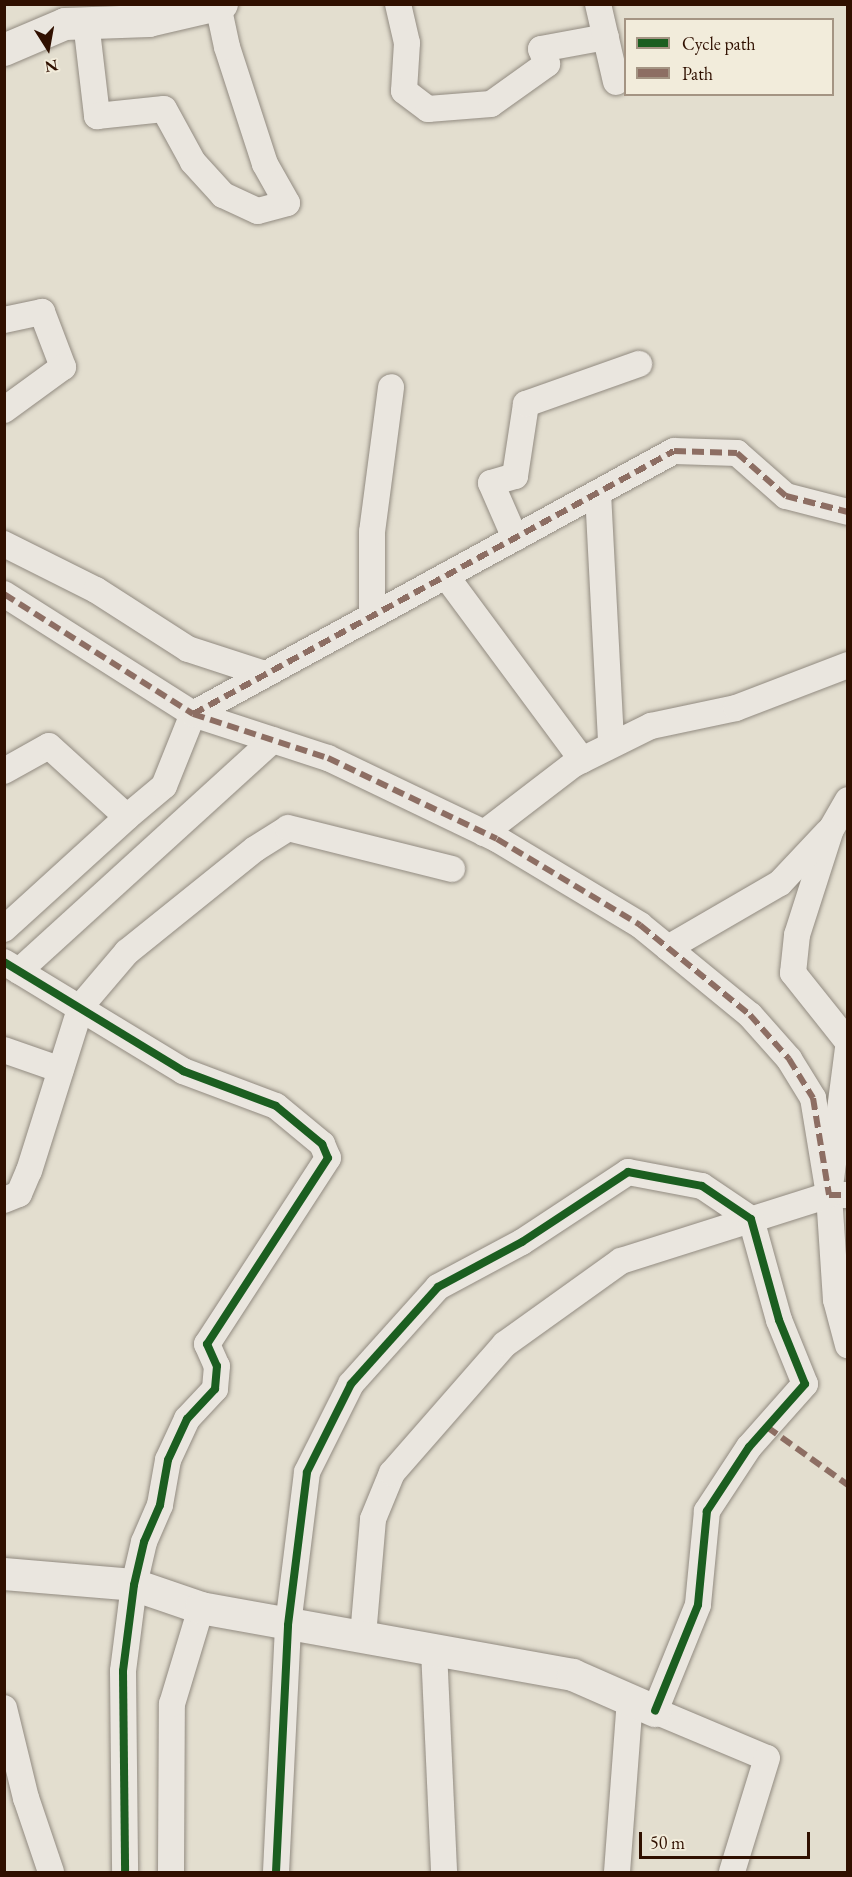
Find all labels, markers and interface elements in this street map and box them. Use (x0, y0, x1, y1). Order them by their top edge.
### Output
north arrow (18, 18, 78, 78)
legend (624, 18, 834, 96)
text: Cycle path (682, 32, 756, 55)
text: N (43, 55, 60, 78)
text: Path (682, 62, 713, 85)
scale bar (642, 1820, 813, 1858)
text: 50 m (650, 1831, 685, 1854)

